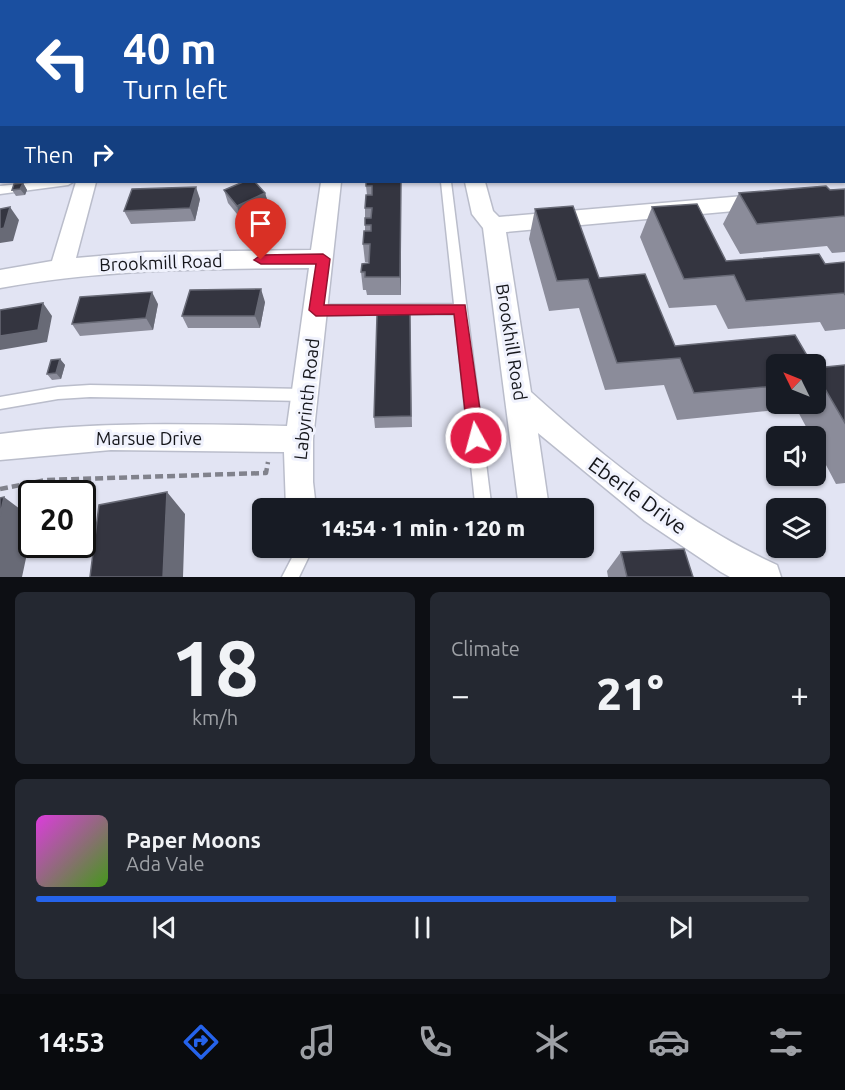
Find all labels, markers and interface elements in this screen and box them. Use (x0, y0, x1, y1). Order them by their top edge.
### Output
icon: left (24, 24, 102, 102)
text: 40 m (123, 25, 217, 72)
text: Turn left (123, 74, 227, 104)
icon: right (86, 138, 119, 171)
text: Then (24, 142, 74, 167)
pin (235, 198, 286, 260)
icon: arrive (244, 207, 277, 240)
street label: Brookmill Road (99, 250, 223, 274)
street label: Brookhill Road (493, 282, 531, 402)
street label: Labyrinth Road (290, 337, 322, 461)
north arrow (766, 354, 826, 414)
map controls (766, 354, 826, 558)
position arrow (444, 406, 508, 470)
button: sound (766, 426, 826, 486)
street label: Marsue Drive (96, 428, 202, 448)
street label: Eberle Drive (584, 451, 692, 539)
speed limit sign: 20 (18, 480, 96, 558)
button: layers (766, 498, 826, 558)
text: 14:54 · 1 min · 120 m (321, 515, 525, 540)
text: 18 (171, 623, 259, 711)
text: Climate (451, 637, 520, 660)
text: 21° (596, 668, 664, 719)
text: − (451, 676, 470, 713)
text: + (790, 676, 809, 713)
text: km/h (192, 706, 238, 729)
text: Paper Moons (126, 827, 261, 852)
text: Ada Vale (126, 852, 204, 875)
icon: previous (148, 911, 181, 944)
icon: pause (406, 911, 439, 944)
icon: next (664, 911, 697, 944)
icon: directions (180, 1021, 222, 1063)
icon: music (297, 1021, 339, 1063)
icon: phone (414, 1021, 456, 1063)
icon: climate (531, 1021, 573, 1063)
icon: car (648, 1021, 690, 1063)
icon: filters (765, 1021, 807, 1063)
text: 14:53 (38, 1027, 105, 1057)

